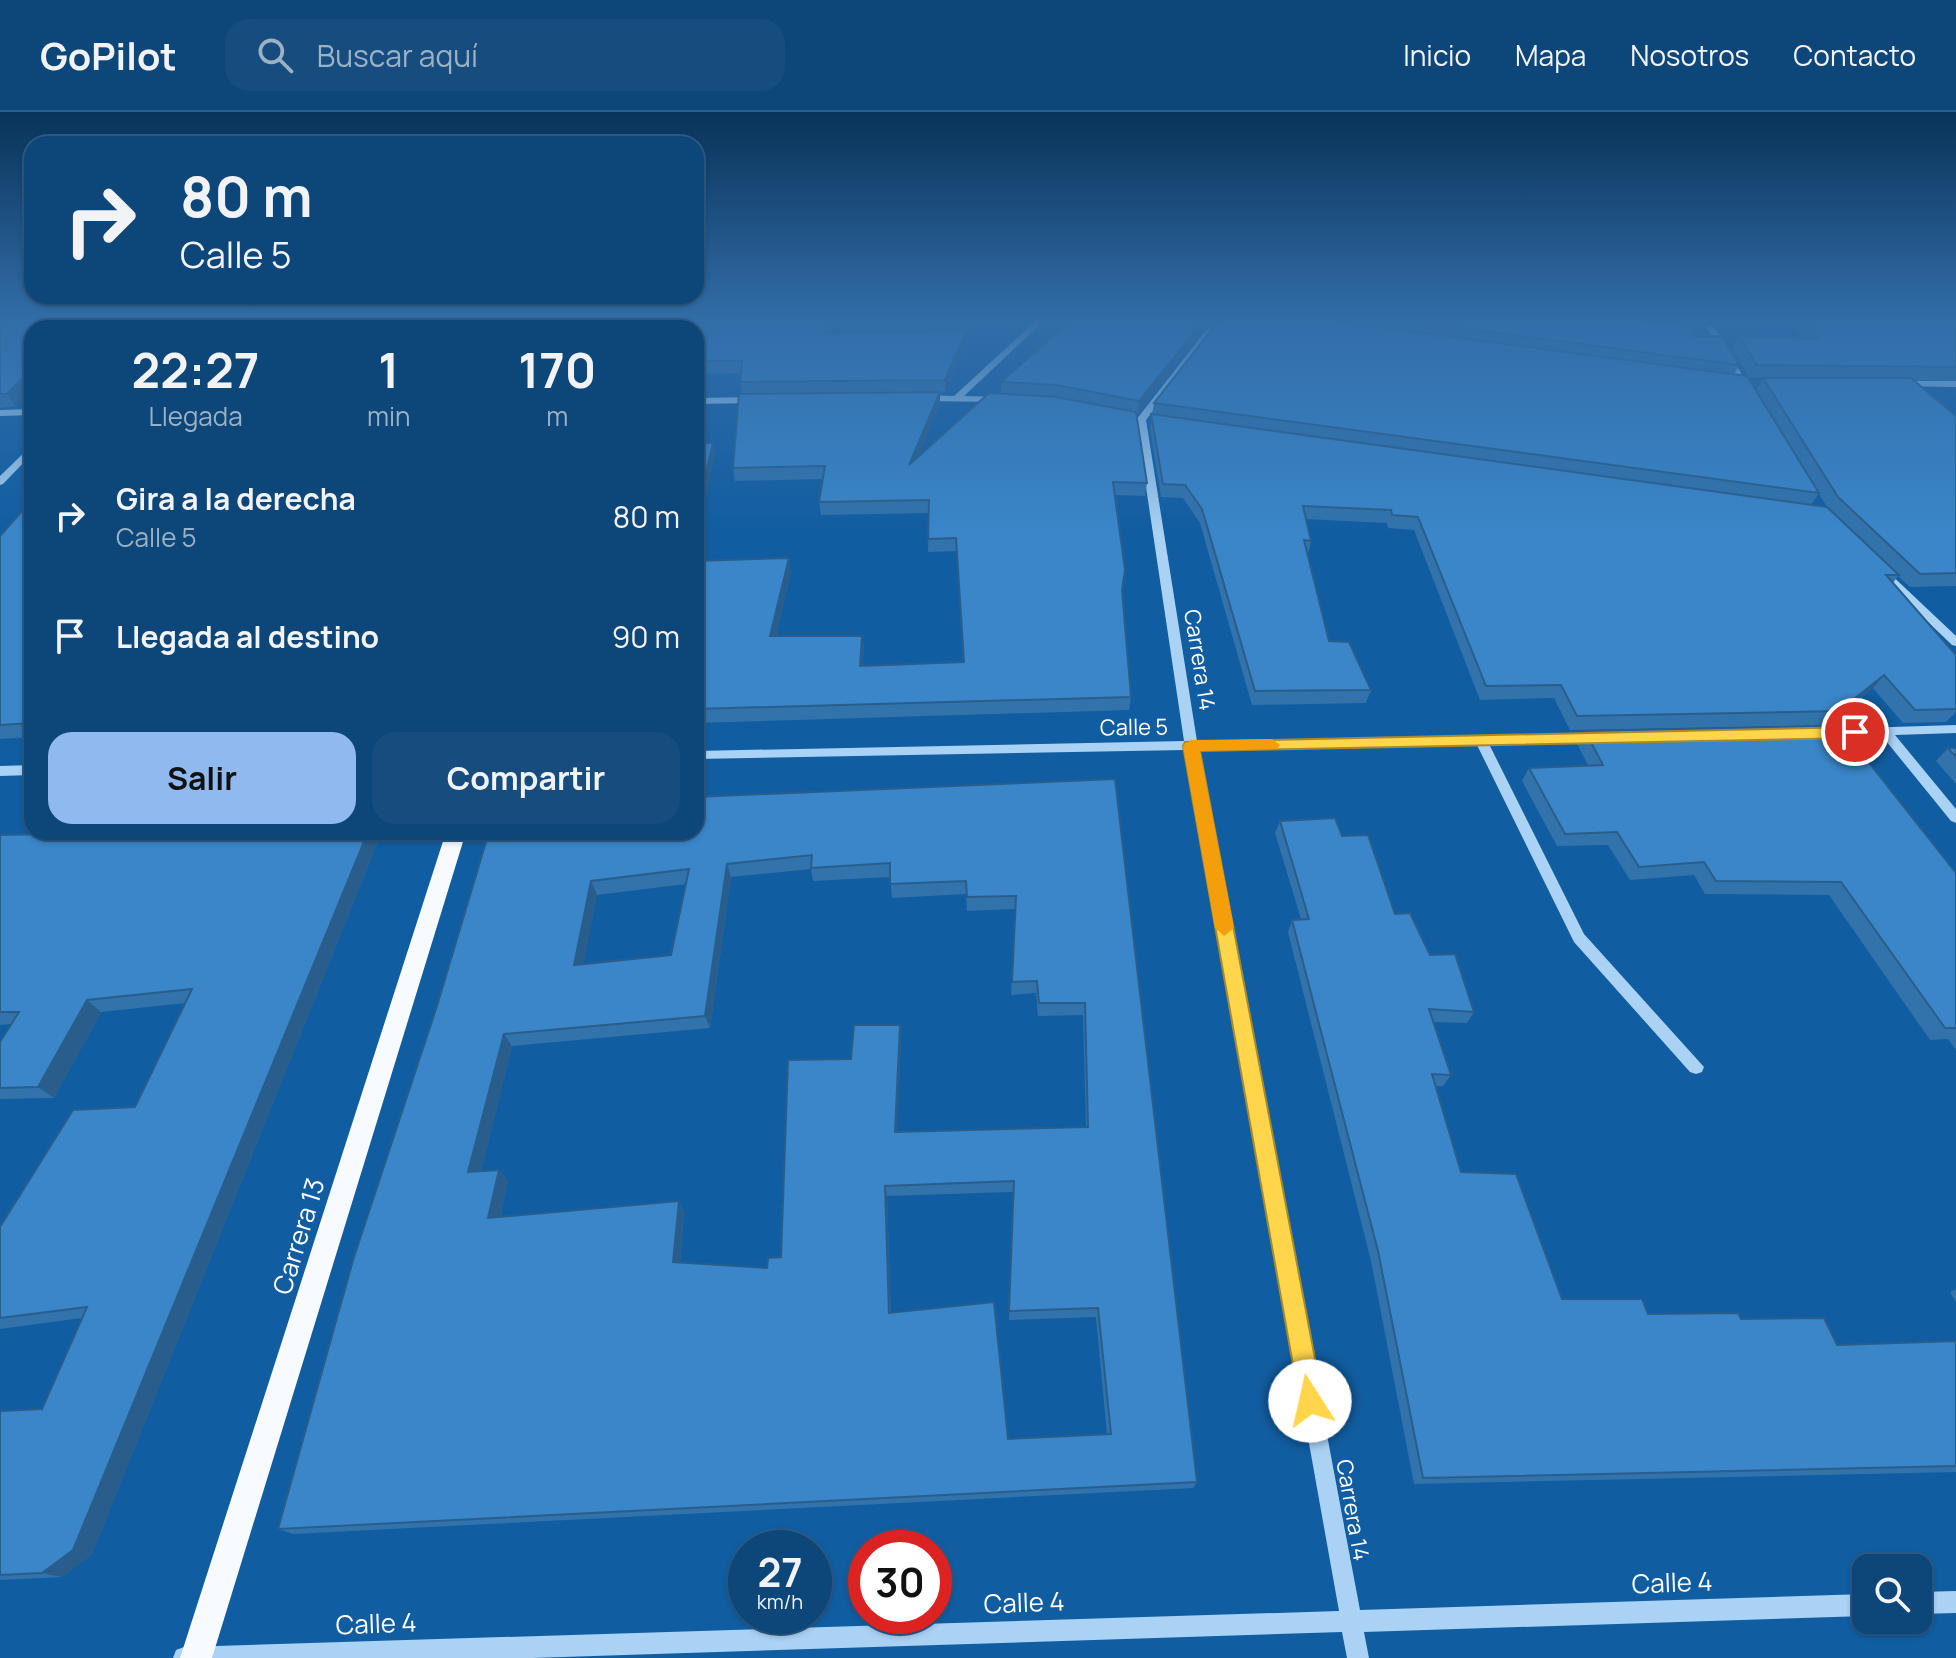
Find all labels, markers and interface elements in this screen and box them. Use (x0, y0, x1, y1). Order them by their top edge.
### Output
search box (225, 19, 785, 91)
text: GoPilot (40, 29, 177, 81)
icon: search (253, 33, 297, 77)
text: Buscar aquí (317, 35, 478, 76)
text: Inicio (1403, 36, 1471, 74)
text: Mapa (1515, 36, 1586, 74)
text: Nosotros (1630, 36, 1749, 74)
text: Contacto (1793, 36, 1916, 74)
text: 80 m (180, 157, 313, 234)
icon: right (48, 168, 152, 272)
text: Calle 5 (180, 230, 292, 279)
text: 22:27 (132, 337, 259, 402)
text: 1 (378, 337, 399, 402)
text: 170 (518, 337, 596, 402)
text: Llegada (148, 398, 243, 434)
text: min (367, 398, 411, 434)
text: m (546, 398, 568, 434)
text: Gira a la derecha (116, 478, 356, 519)
icon: right (48, 494, 92, 538)
text: 80 m (613, 496, 680, 537)
text: Calle 5 (116, 519, 197, 555)
street label: Carrera 14 (1177, 607, 1223, 713)
icon: arrive (48, 614, 92, 658)
text: Llegada al destino (116, 616, 379, 657)
text: 90 m (612, 616, 680, 657)
pin (1821, 698, 1889, 766)
icon: arrive (1833, 710, 1877, 754)
street label: Calle 5 (1100, 711, 1168, 743)
button: Salir (48, 732, 356, 824)
button: Compartir (372, 732, 680, 824)
street label: Carrera 13 (263, 1173, 333, 1299)
position arrow (1268, 1359, 1352, 1443)
street label: Carrera 14 (1329, 1457, 1377, 1563)
speed limit sign: 30 (848, 1530, 952, 1634)
text: 27 (757, 1544, 803, 1599)
map controls (1852, 1554, 1932, 1634)
button: search (1852, 1554, 1932, 1634)
street label: Calle 4 (1631, 1563, 1713, 1601)
street label: Calle 4 (983, 1583, 1065, 1621)
text: km/h (757, 1588, 803, 1615)
street label: Calle 4 (335, 1604, 417, 1642)

